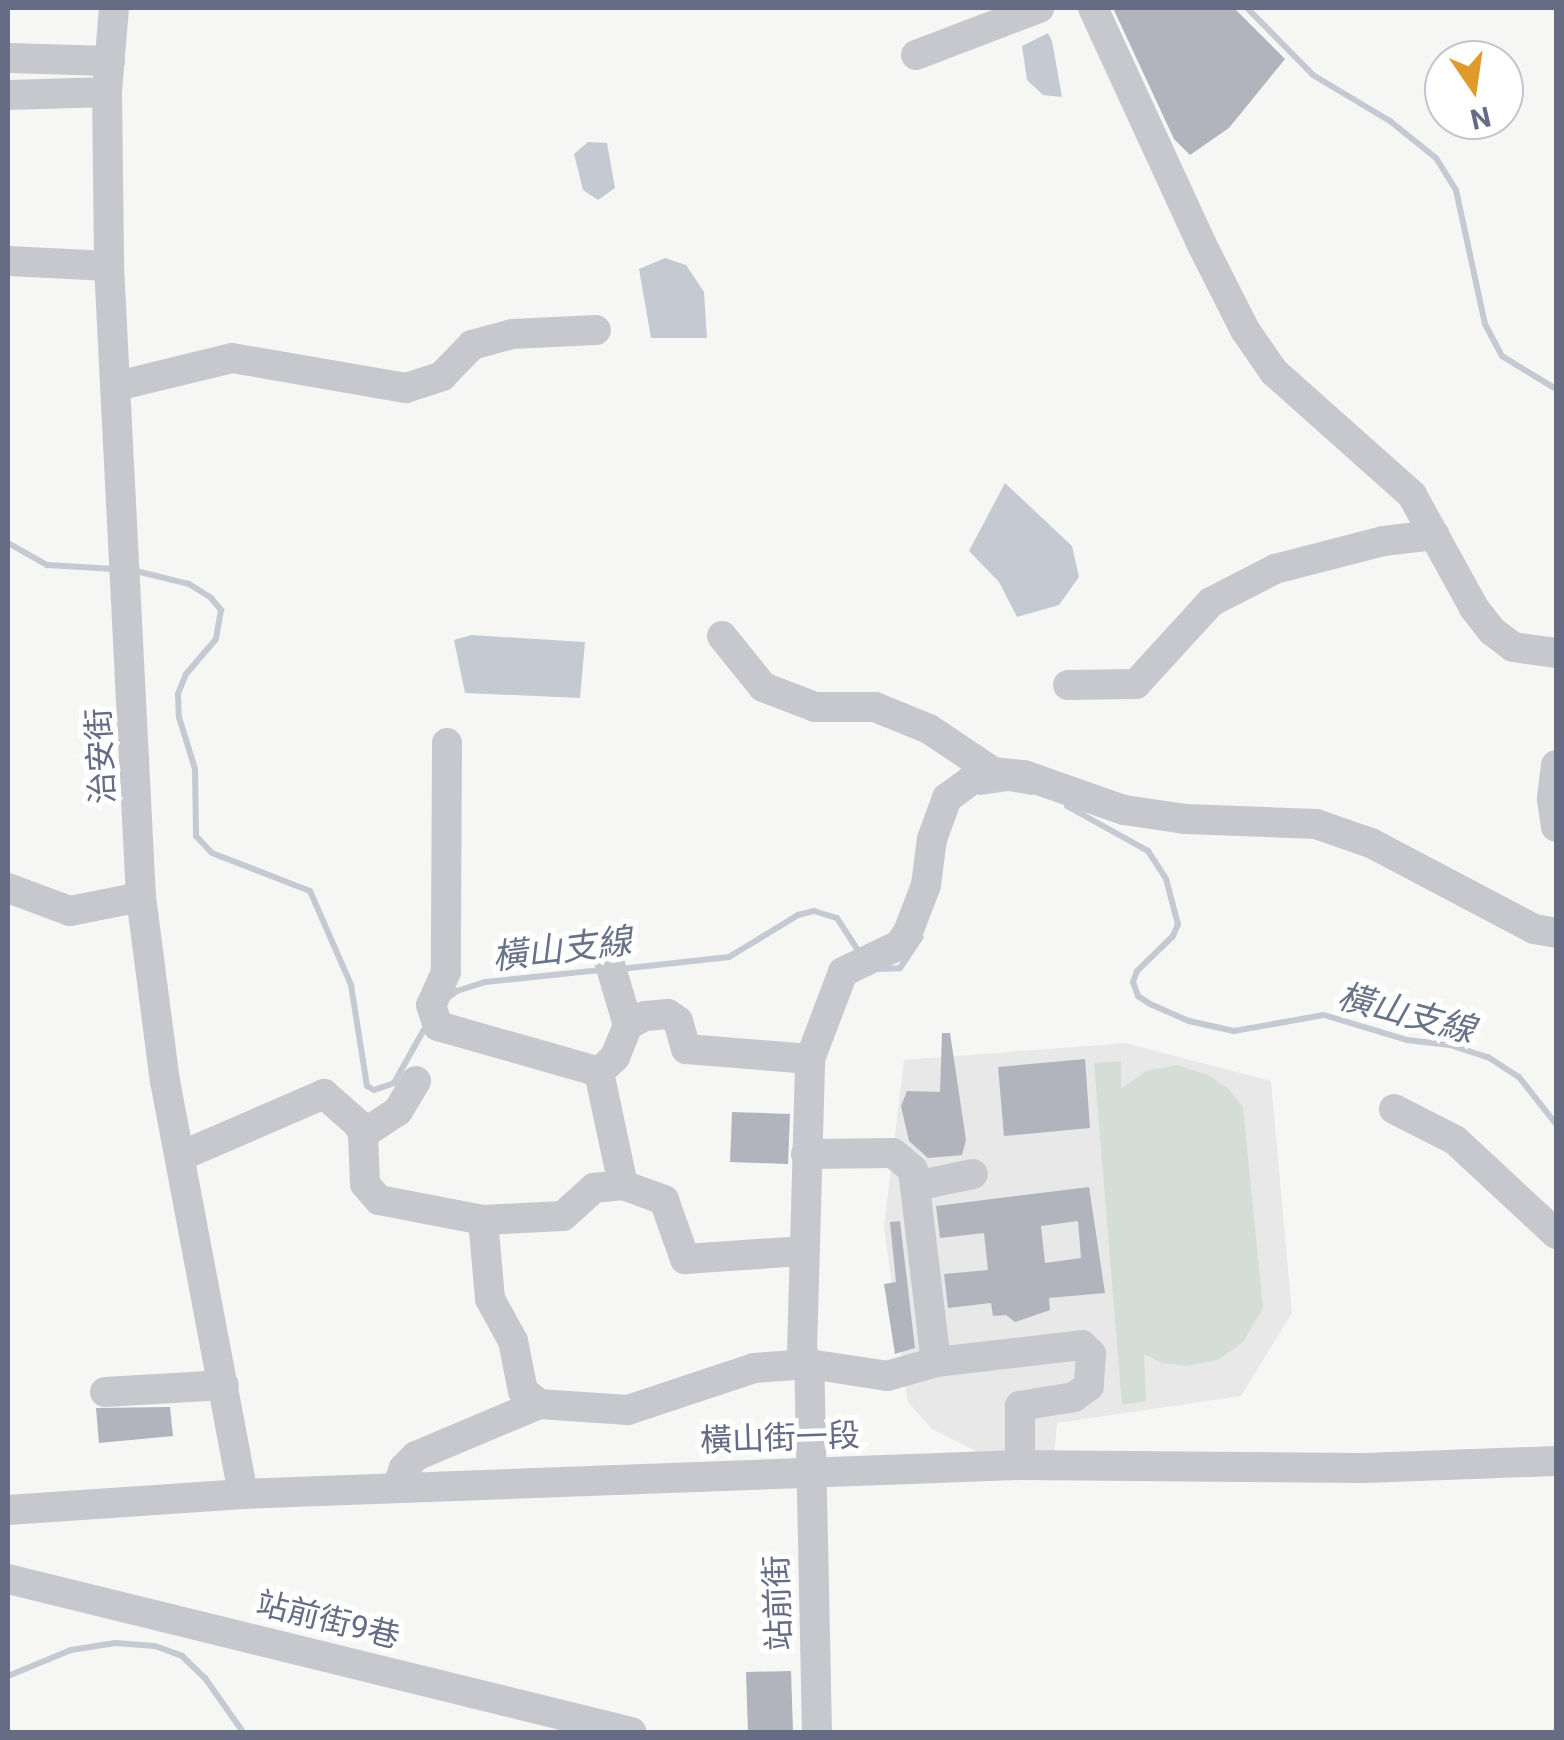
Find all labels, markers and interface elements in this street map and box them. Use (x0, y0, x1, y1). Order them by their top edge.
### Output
north arrow (1424, 40, 1524, 140)
text: N (1467, 99, 1494, 136)
street label: 治安街 (79, 707, 123, 805)
water label: 橫山支線 (490, 921, 634, 979)
water label: 橫山支線 (1333, 976, 1479, 1052)
street label: 橫山街一段 (699, 1416, 861, 1460)
street label: 站前街 (757, 1554, 799, 1652)
street label: 站前街9巷 (253, 1584, 403, 1656)

